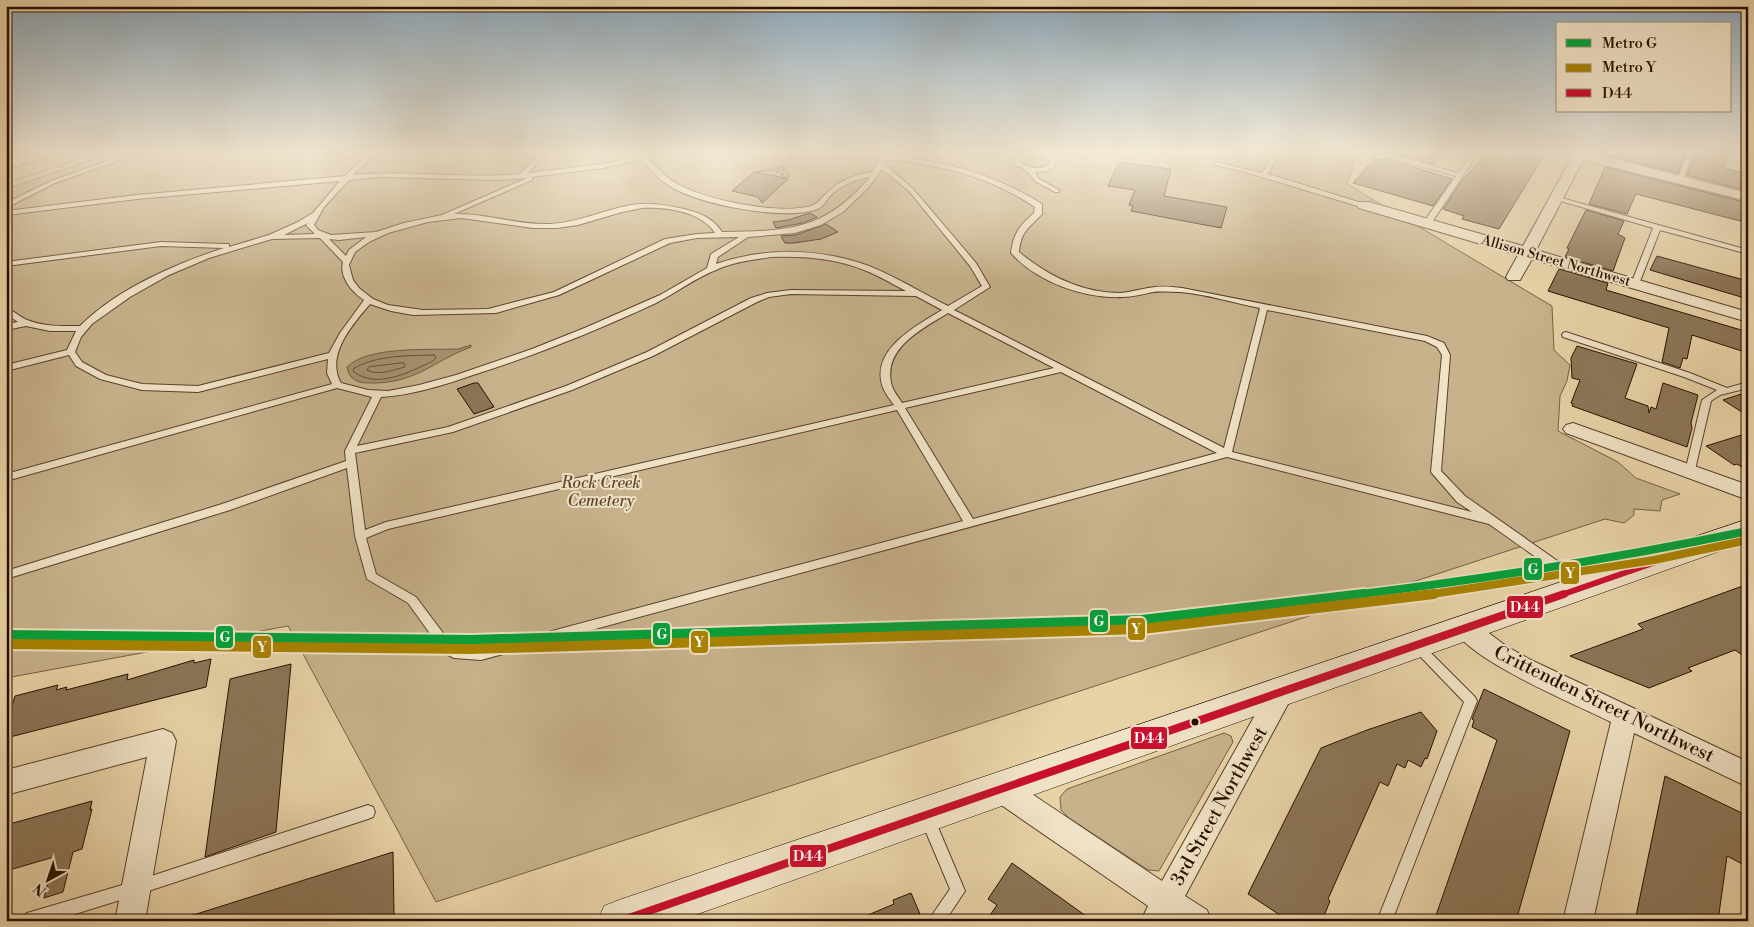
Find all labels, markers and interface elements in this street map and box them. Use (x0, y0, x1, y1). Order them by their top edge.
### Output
legend (1556, 22, 1732, 112)
text: Metro G (1602, 34, 1657, 53)
text: Metro Y (1602, 58, 1657, 77)
text: D44 (1602, 84, 1632, 103)
street label: Allison Street Northwest (1478, 231, 1633, 291)
park label: Rock Creek Cemetery (560, 473, 641, 511)
line badge: G (1523, 557, 1543, 581)
text: G (1527, 561, 1539, 579)
line badge: Y (1560, 561, 1580, 585)
text: Y (1565, 565, 1576, 583)
line badge: D44 (1506, 595, 1544, 619)
text: D44 (1510, 599, 1540, 617)
line badge: G (1089, 609, 1109, 633)
text: G (1093, 613, 1105, 631)
line badge: Y (1127, 617, 1146, 641)
text: Y (1131, 621, 1142, 639)
line badge: G (652, 622, 671, 646)
line badge: G (215, 625, 234, 649)
text: G (656, 626, 668, 644)
text: G (219, 629, 231, 647)
line badge: Y (690, 630, 709, 654)
text: Y (694, 634, 705, 652)
line badge: Y (252, 635, 272, 659)
text: Y (257, 639, 268, 657)
street label: Crittenden Street Northwest (1490, 640, 1718, 768)
unlabelled marker (1190, 717, 1200, 727)
street label: 3rd Street Northwest (1165, 722, 1273, 890)
line badge: D44 (1130, 726, 1168, 750)
text: D44 (1134, 730, 1164, 748)
line badge: D44 (789, 844, 827, 868)
text: D44 (793, 848, 823, 866)
north arrow (22, 854, 72, 904)
text: N (30, 879, 50, 900)

